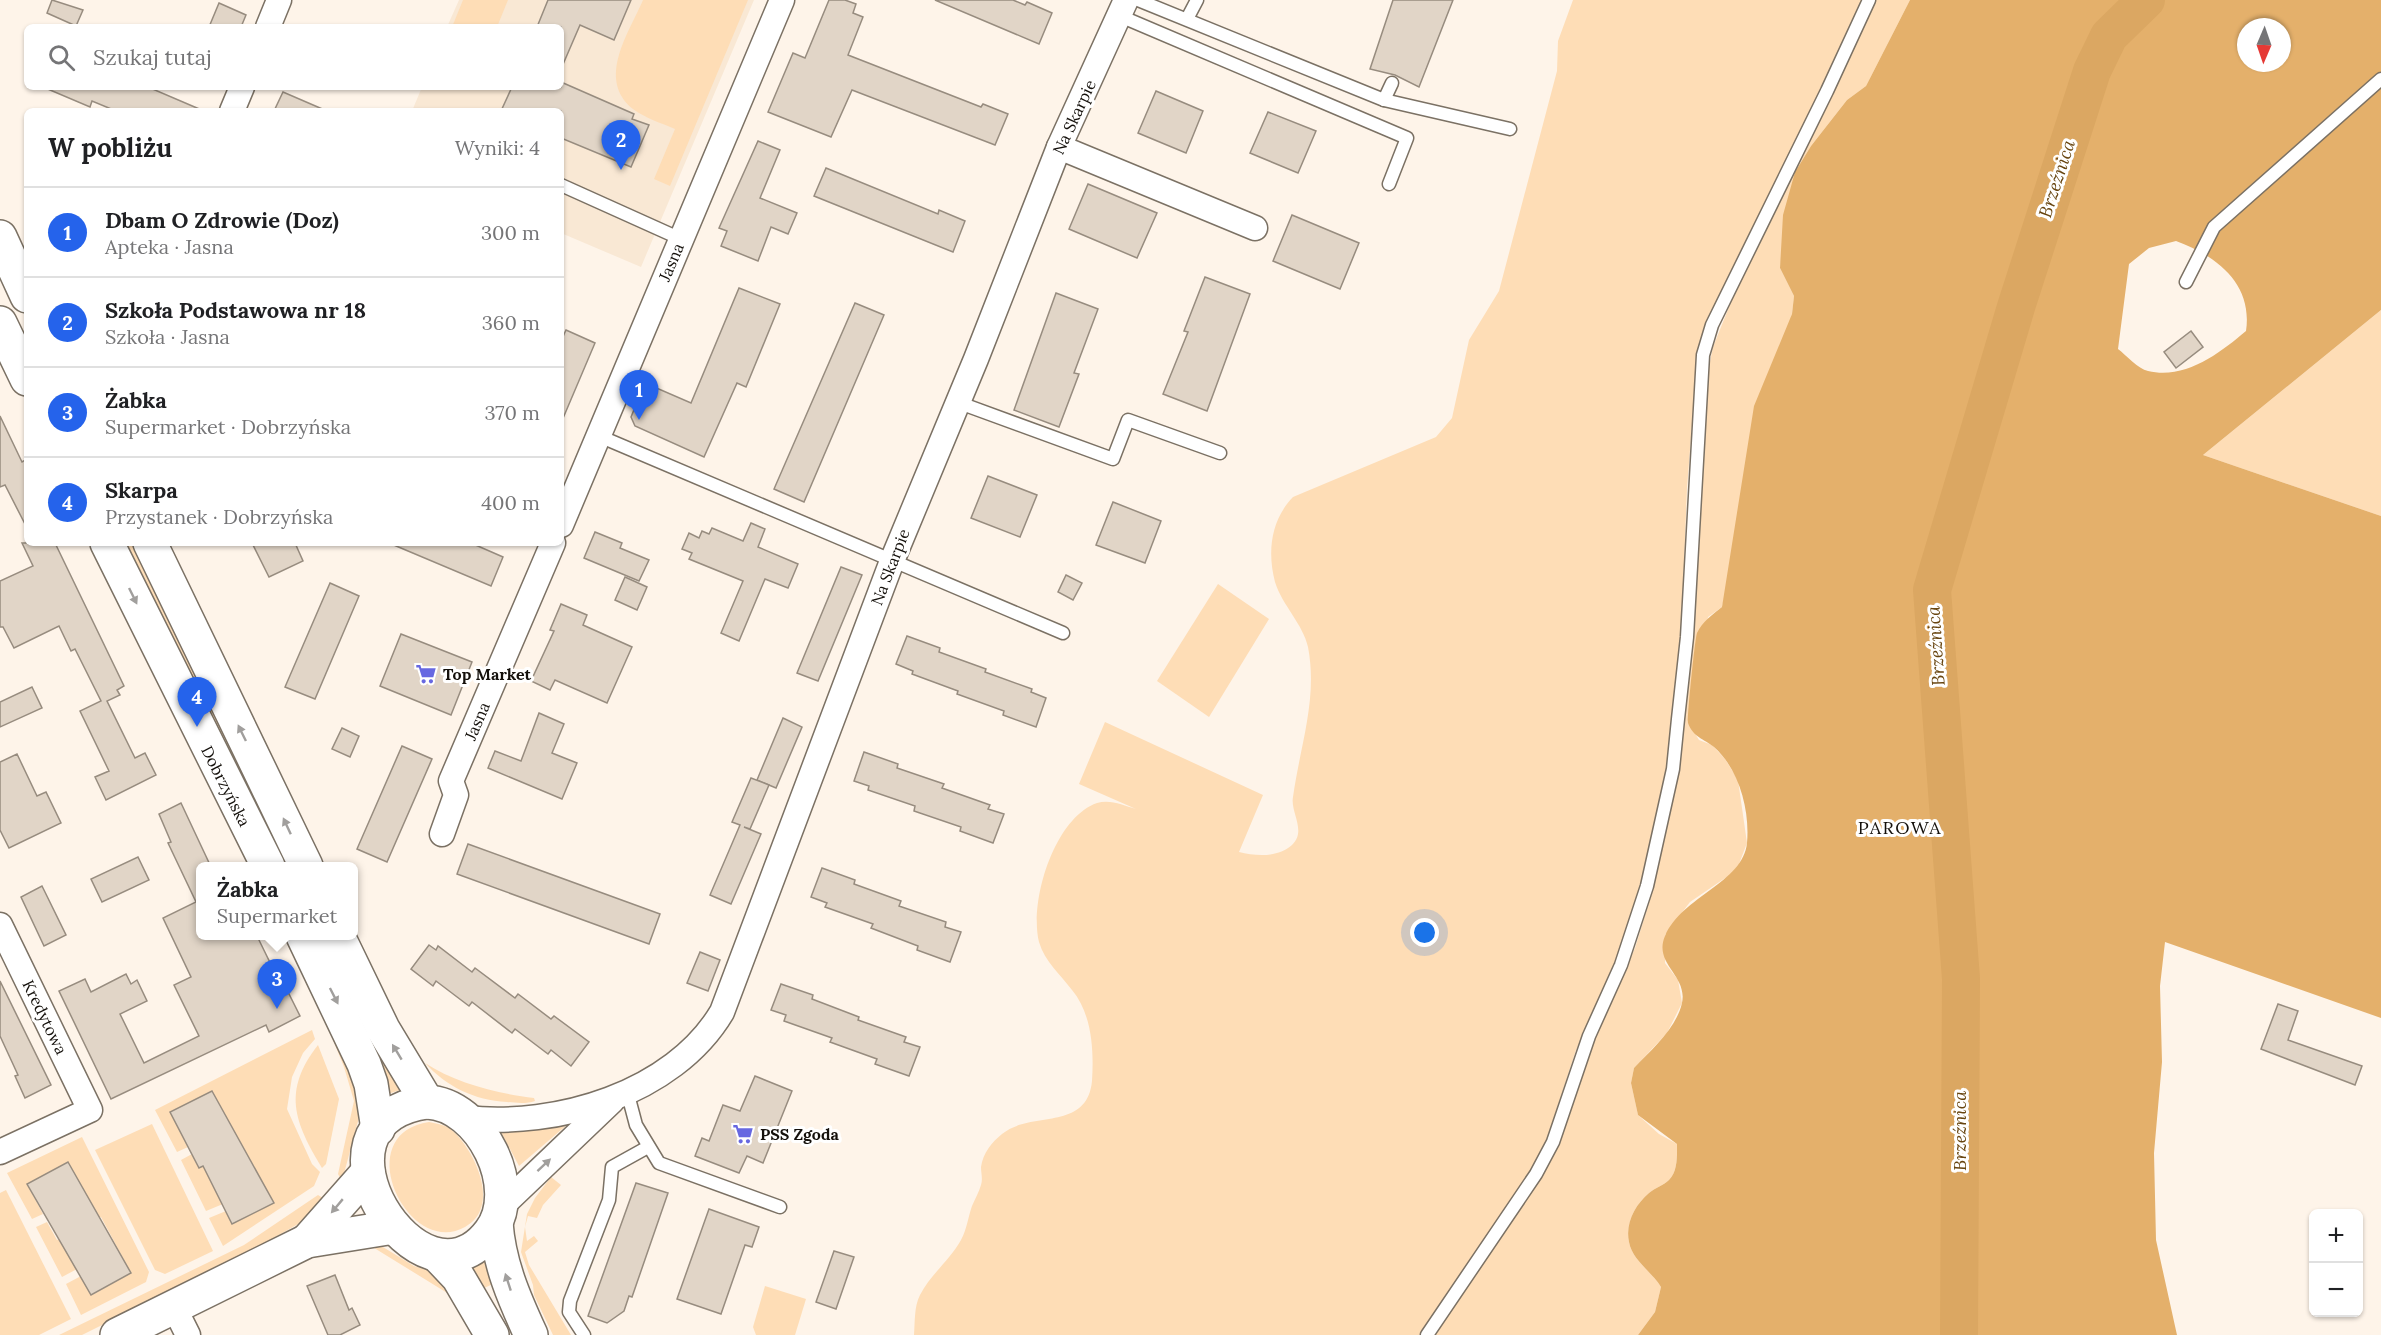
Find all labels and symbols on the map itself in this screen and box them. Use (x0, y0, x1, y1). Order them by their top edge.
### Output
north arrow (2237, 18, 2291, 72)
street label: Na Skarpie (1048, 76, 1100, 158)
pin: 2 (602, 120, 640, 170)
water label: Brzeźnica (2033, 137, 2080, 221)
street label: Jasna (654, 240, 688, 285)
pin: 1 (620, 370, 658, 420)
street label: Na Skarpie (866, 526, 914, 608)
one-way arrow (128, 587, 137, 604)
water label: Brzeźnica (1921, 605, 1950, 687)
supermarket icon: Top Market (414, 662, 438, 686)
place label: Top Market (443, 664, 532, 684)
pin: 4 (178, 678, 216, 727)
street label: Jasna (460, 699, 494, 744)
one-way arrow (238, 724, 247, 741)
street label: Dobrzyńska (197, 742, 255, 830)
district label: PAROWA (1858, 816, 1942, 839)
one-way arrow (282, 818, 291, 835)
your location (1410, 918, 1439, 947)
pin: 3 (258, 960, 296, 1009)
street label: Kredytowa (18, 976, 72, 1058)
one-way arrow (329, 988, 339, 1005)
one-way arrow (392, 1044, 403, 1060)
water label: Brzeźnica (1948, 1091, 1971, 1171)
supermarket icon: PSS Zgoda (731, 1122, 755, 1146)
place label: PSS Zgoda (760, 1124, 839, 1144)
one-way arrow (537, 1159, 551, 1173)
one-way arrow (331, 1198, 344, 1213)
one-way arrow (502, 1273, 512, 1291)

